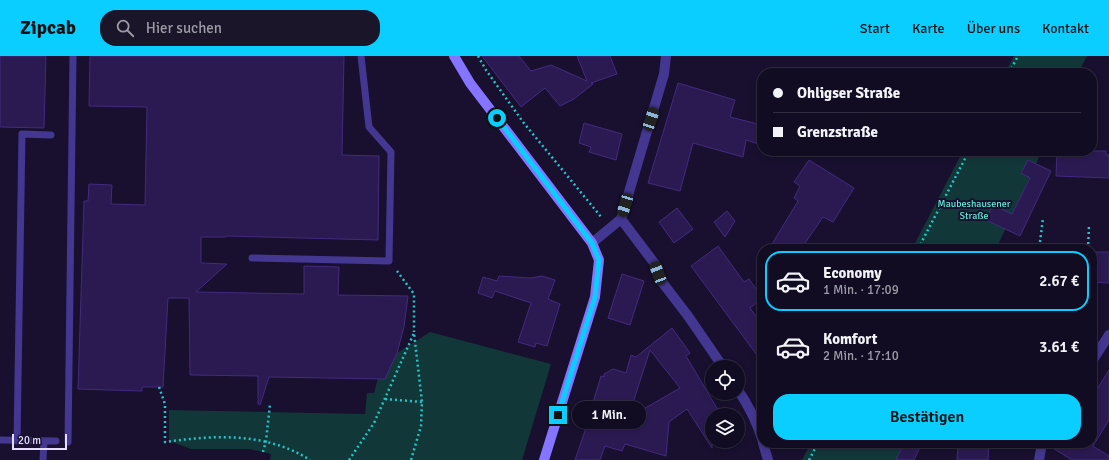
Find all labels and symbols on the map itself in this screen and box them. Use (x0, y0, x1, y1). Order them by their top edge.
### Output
car (642, 106, 660, 132)
route start (488, 109, 506, 127)
car (616, 192, 634, 218)
park label: Maubeshausener Straße (938, 198, 1011, 222)
car (648, 260, 668, 286)
callout: 1 Min. (572, 401, 646, 429)
route end (549, 406, 567, 424)
scale bar (12, 432, 67, 451)

